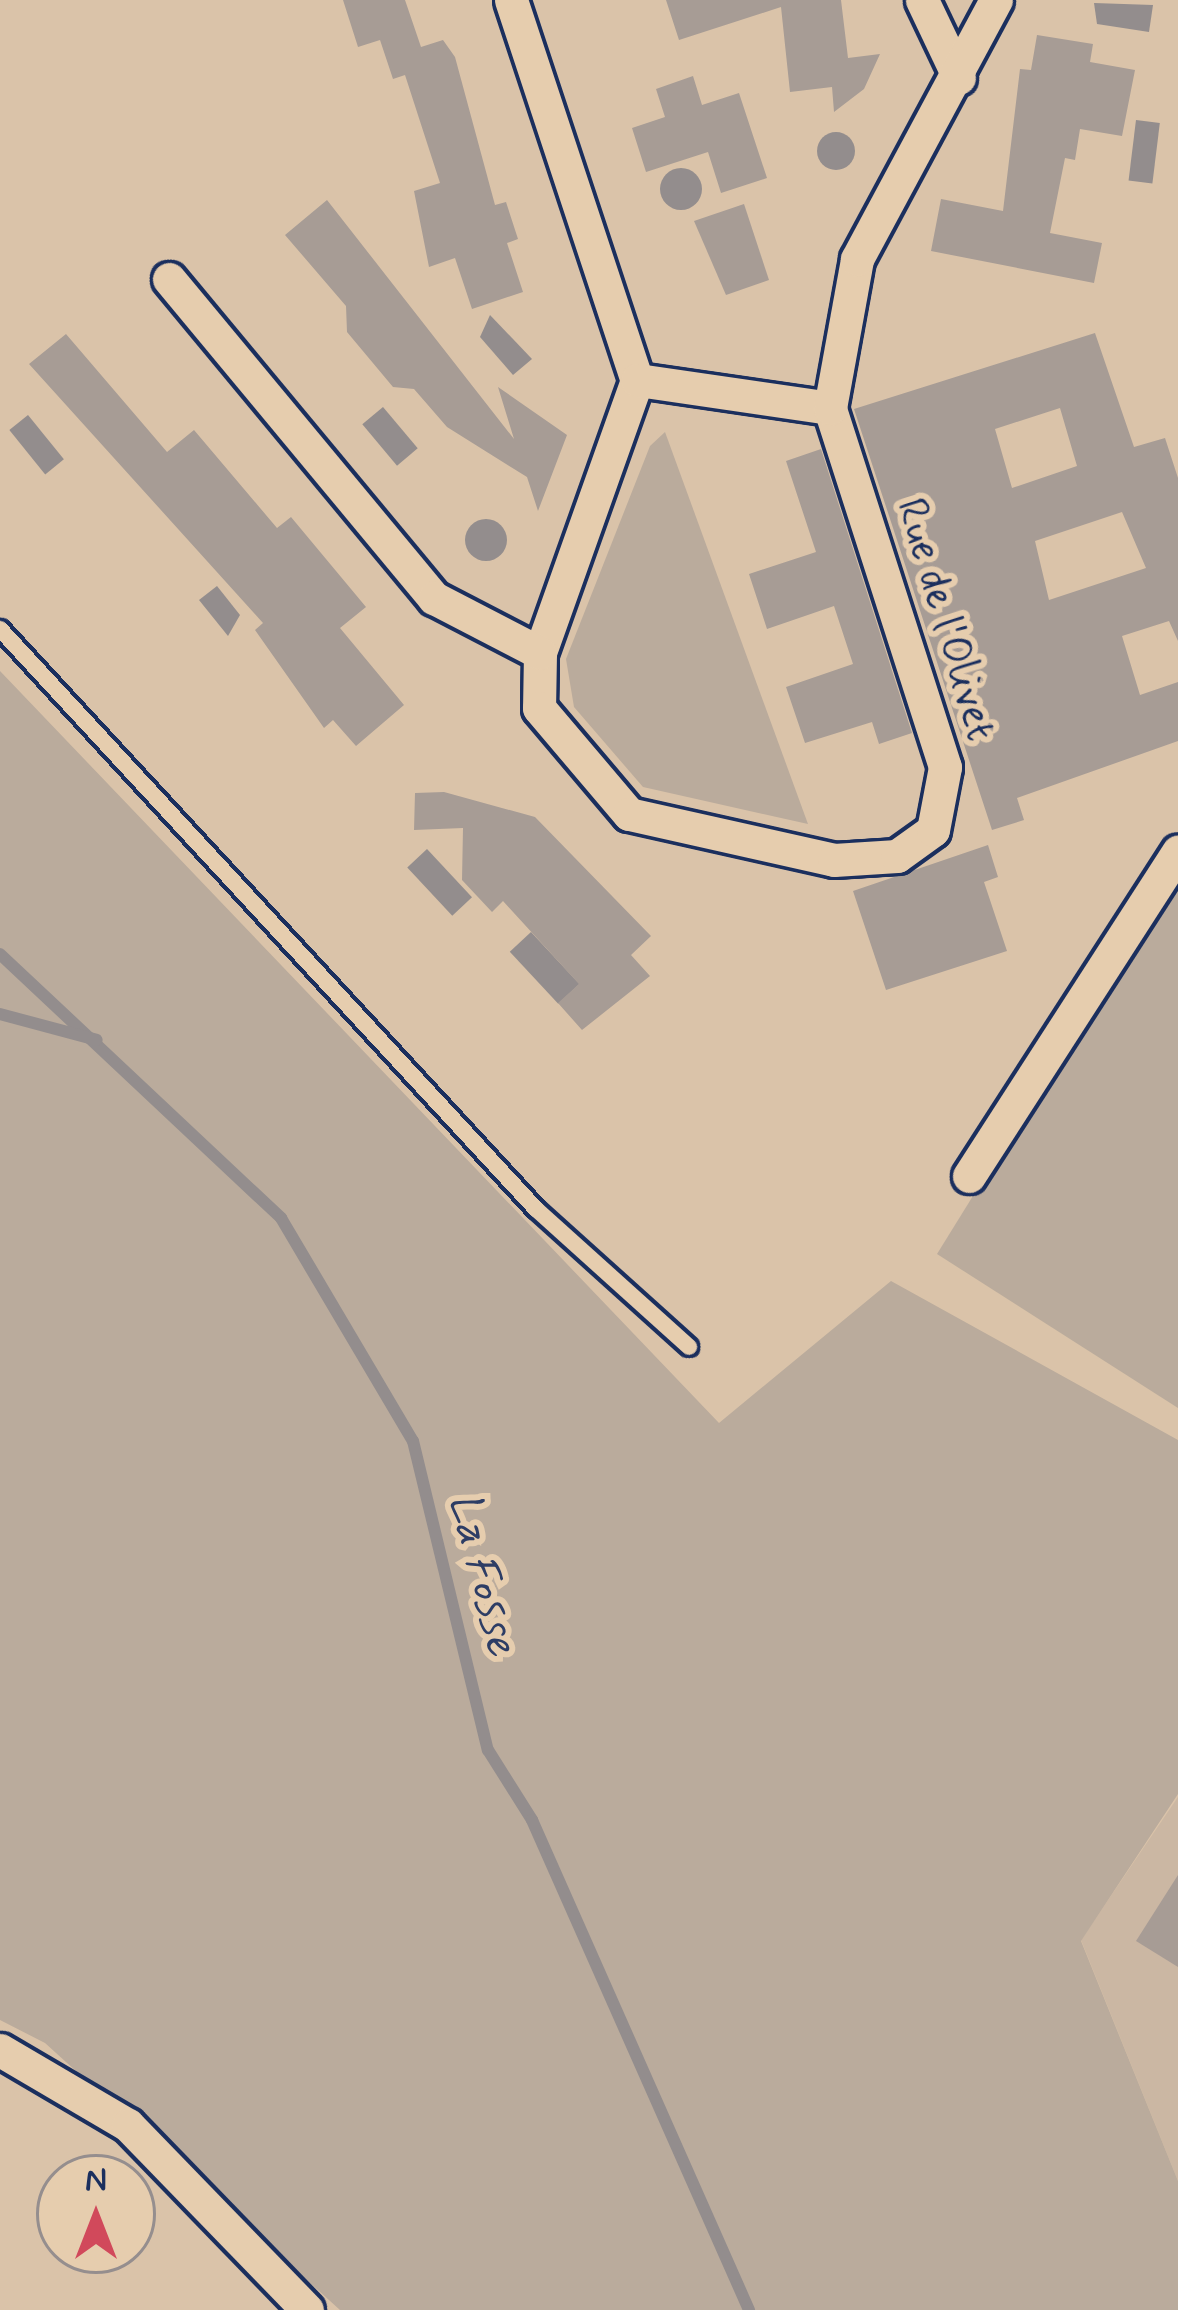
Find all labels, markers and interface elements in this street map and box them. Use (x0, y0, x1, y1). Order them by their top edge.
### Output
street label: Rue de l'Olivet (883, 492, 1005, 748)
water label: La Fosse (436, 1488, 528, 1660)
north arrow (36, 2154, 156, 2274)
text: N (85, 2159, 107, 2203)

